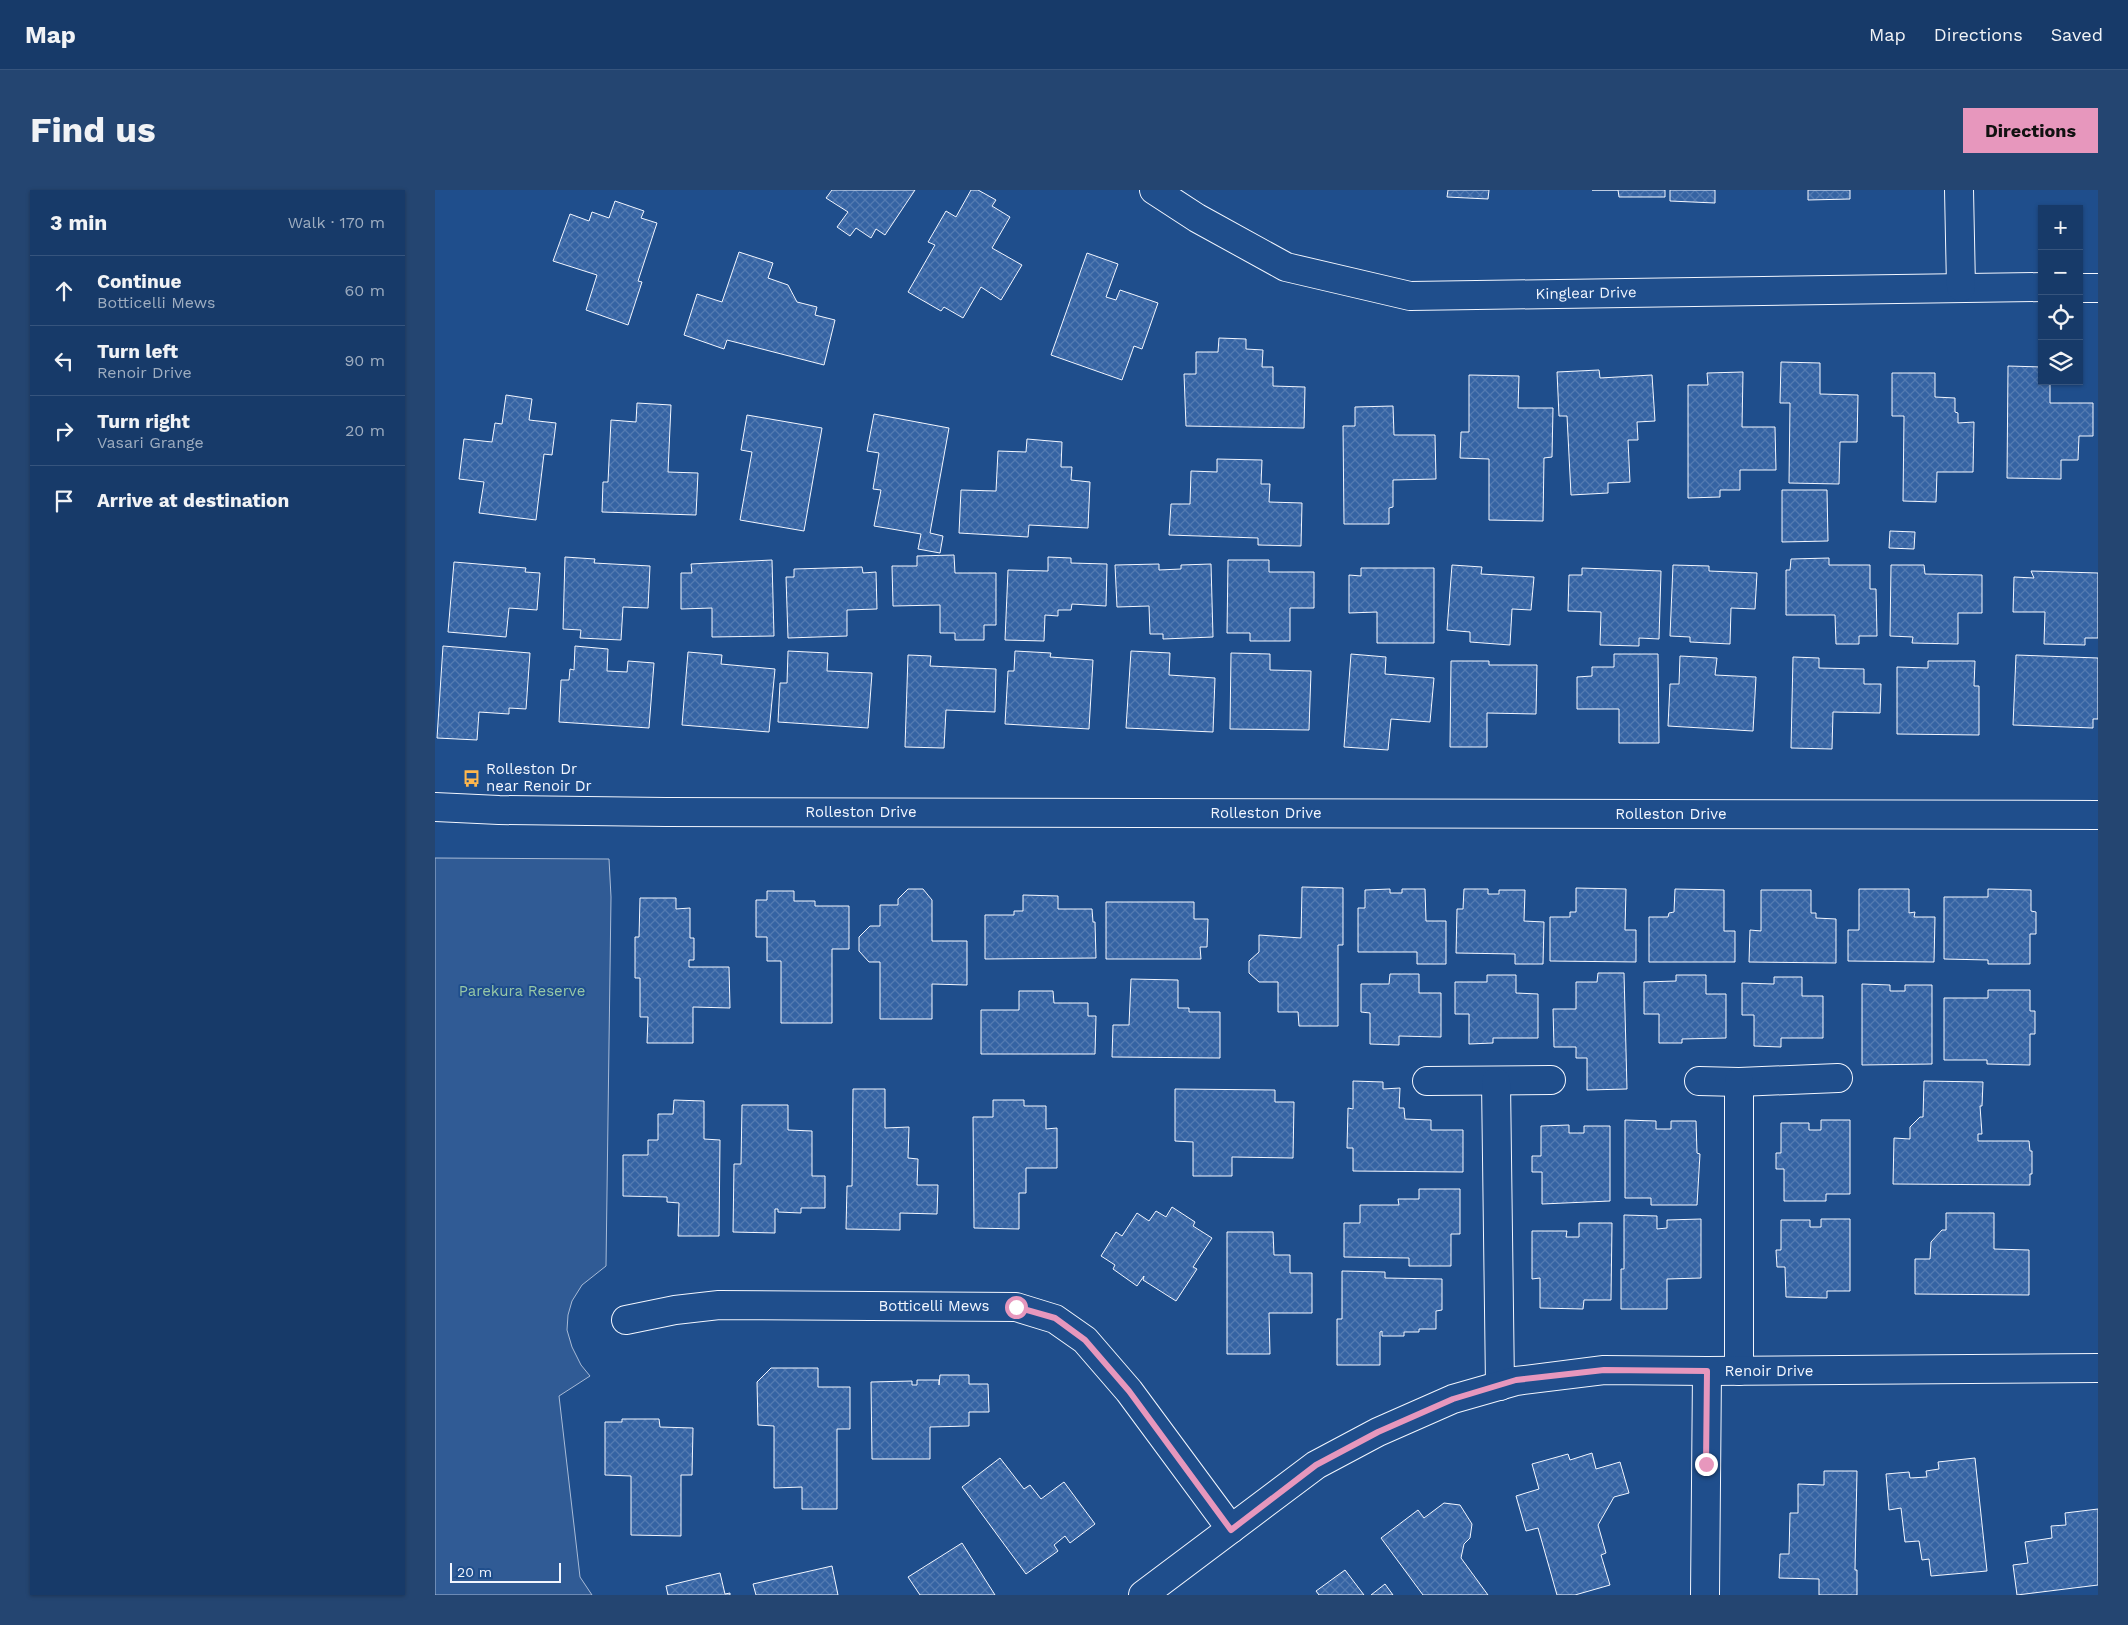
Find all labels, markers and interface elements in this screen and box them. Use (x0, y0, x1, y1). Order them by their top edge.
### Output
text: Map (25, 21, 76, 49)
text: Map (1869, 24, 1906, 45)
text: Directions (1934, 24, 2023, 45)
text: Saved (2051, 24, 2103, 45)
button: Directions (1963, 108, 2098, 153)
text: Find us (30, 109, 156, 151)
map controls (2038, 205, 2083, 385)
button: + (2038, 205, 2083, 250)
text: 3 min (50, 210, 107, 235)
text: Walk · 170 m (288, 213, 385, 232)
button: − (2038, 250, 2083, 295)
text: Continue (97, 270, 181, 293)
icon: ahead (50, 277, 78, 305)
text: 60 m (345, 281, 385, 300)
street label: Kinglear Drive (1535, 283, 1637, 303)
text: Botticelli Mews (97, 293, 215, 312)
button: locate (2038, 295, 2083, 340)
text: Turn left (97, 340, 178, 363)
button: layers (2038, 340, 2083, 385)
icon: left (50, 347, 78, 375)
text: 90 m (344, 351, 385, 370)
text: Renoir Drive (97, 363, 192, 382)
text: Turn right (97, 410, 190, 433)
icon: right (50, 417, 78, 445)
text: 20 m (345, 421, 385, 440)
text: Vasari Grange (97, 433, 204, 452)
icon: arrive (50, 487, 78, 515)
text: Arrive at destination (97, 489, 289, 512)
place label: Rolleston Dr near Renoir Dr (486, 760, 592, 795)
bus stop icon: Rolleston Dr near Renoir Dr (462, 768, 482, 788)
street label: Rolleston Drive (805, 803, 917, 821)
street label: Rolleston Drive (1210, 804, 1322, 822)
street label: Rolleston Drive (1615, 805, 1727, 823)
park label: Parekura Reserve (459, 982, 585, 1000)
route start (1005, 1296, 1028, 1319)
street label: Botticelli Mews (878, 1297, 990, 1315)
street label: Renoir Drive (1725, 1362, 1813, 1380)
route end (1695, 1453, 1718, 1476)
scale bar (450, 1560, 561, 1583)
text: 20 m (457, 1564, 492, 1580)

